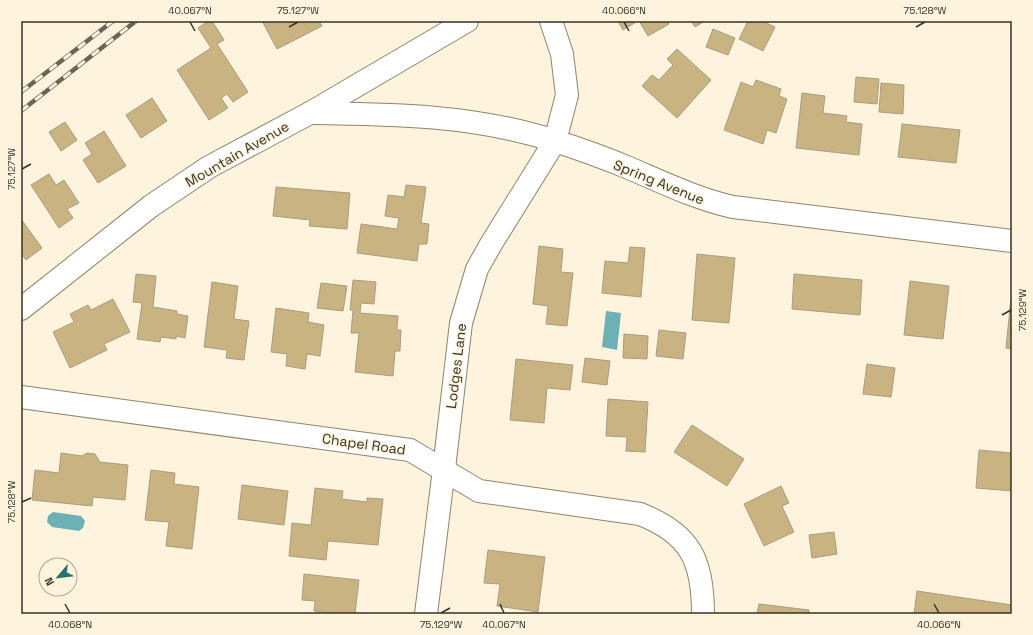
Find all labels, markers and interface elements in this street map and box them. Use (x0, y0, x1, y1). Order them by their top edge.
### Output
text: 40.067°N (168, 4, 212, 17)
text: 75.127°W (277, 4, 319, 17)
text: 40.066°N (602, 4, 646, 17)
text: 75.128°W (904, 4, 947, 17)
street label: Mountain Avenue (182, 117, 292, 191)
text: 75.127°W (5, 148, 18, 190)
street label: Spring Avenue (611, 156, 707, 208)
text: 75.129°W (1016, 288, 1029, 331)
street label: Lodges Lane (442, 322, 470, 410)
street label: Chapel Road (321, 429, 407, 459)
text: 75.128°W (5, 480, 18, 523)
north arrow (38, 557, 78, 597)
text: N (41, 575, 57, 588)
text: 40.068°N (48, 618, 92, 631)
text: 75.129°W (420, 618, 463, 631)
text: 40.067°N (482, 618, 526, 631)
text: 40.066°N (917, 618, 961, 631)

